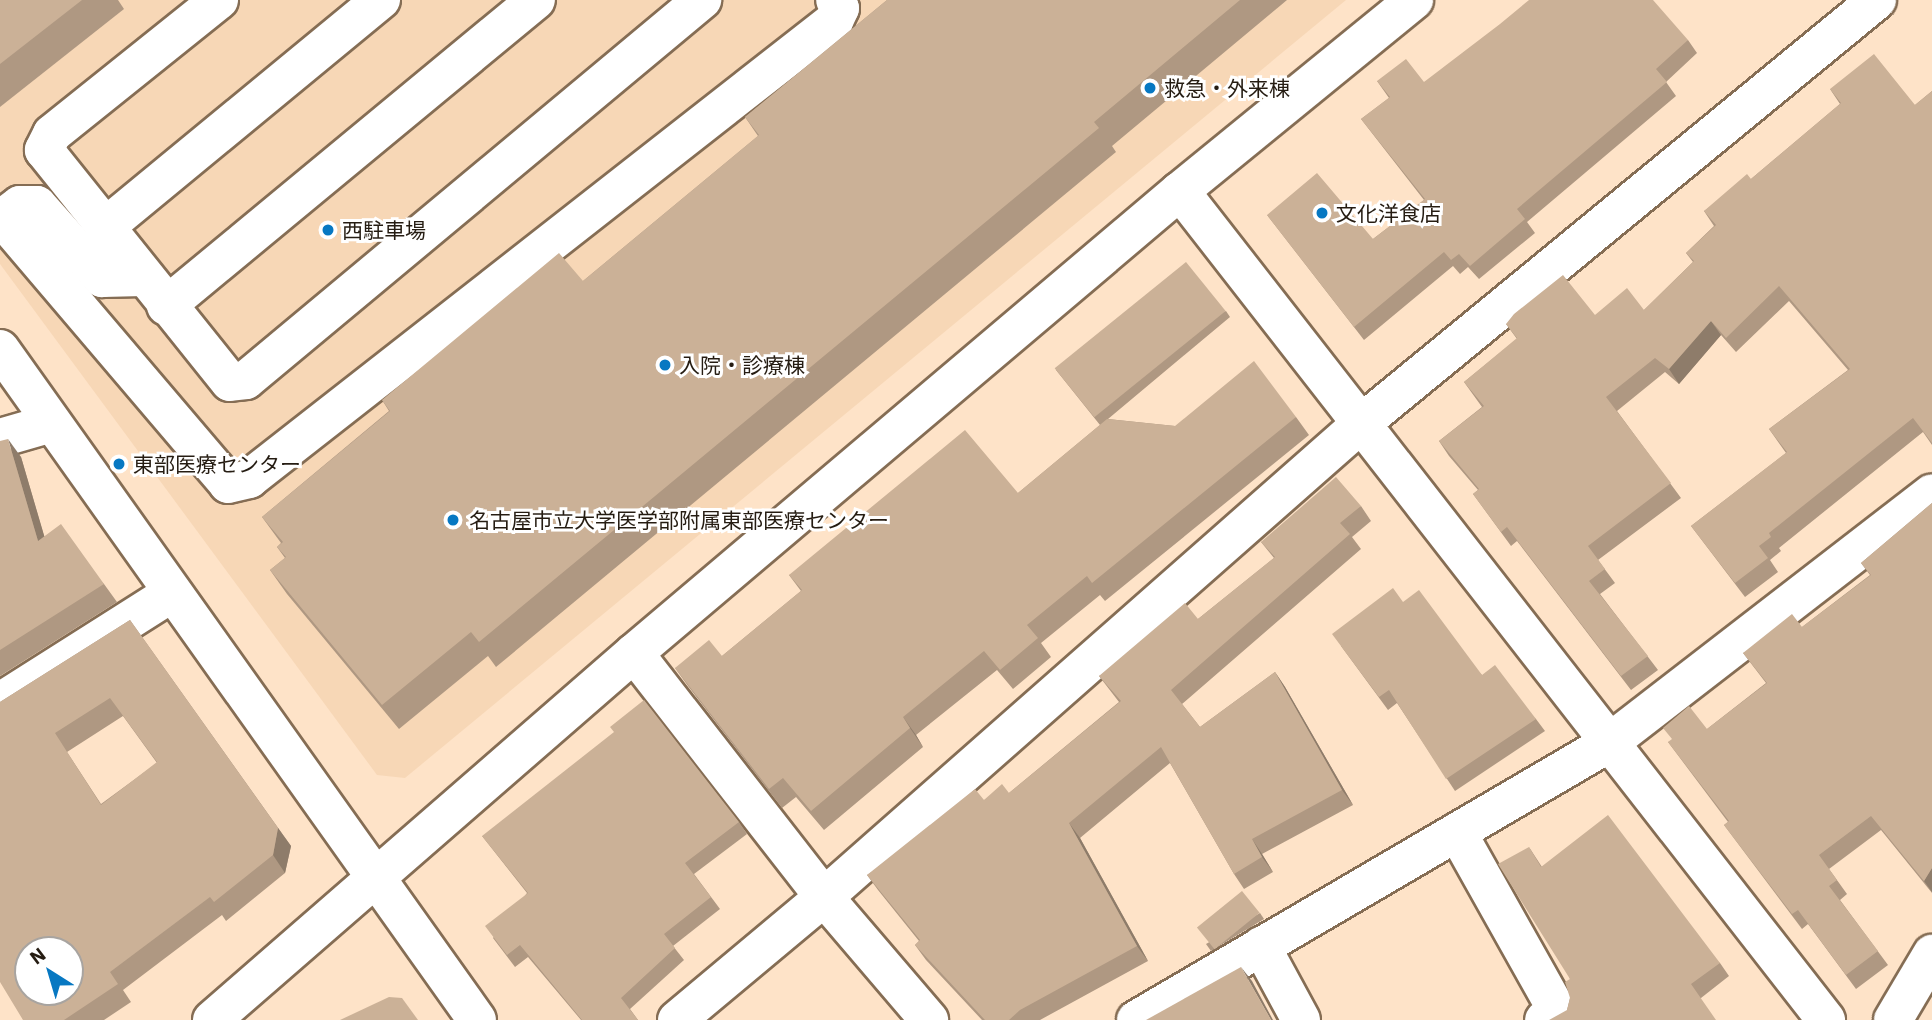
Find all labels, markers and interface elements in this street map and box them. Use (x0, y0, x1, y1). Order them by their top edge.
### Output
place label: 救急・外来棟 (1164, 75, 1290, 101)
marker: 救急・外来棟 (1142, 80, 1158, 96)
place label: 文化洋食店 (1336, 200, 1441, 226)
marker: 文化洋食店 (1314, 205, 1330, 221)
place label: 西駐車場 (342, 217, 426, 243)
marker: 西駐車場 (320, 222, 336, 238)
place label: 入院・診療棟 (679, 352, 805, 378)
marker: 入院・診療棟 (657, 357, 673, 373)
place label: 東部医療センター (133, 451, 301, 477)
marker: 東部医療センター (111, 456, 127, 472)
place label: 名古屋市立大学医学部附属東部医療センター (469, 507, 889, 533)
marker: 名古屋市立大学医学部附属東部医療センター (443, 510, 463, 530)
north arrow (14, 936, 84, 1006)
text: N (25, 942, 50, 970)

